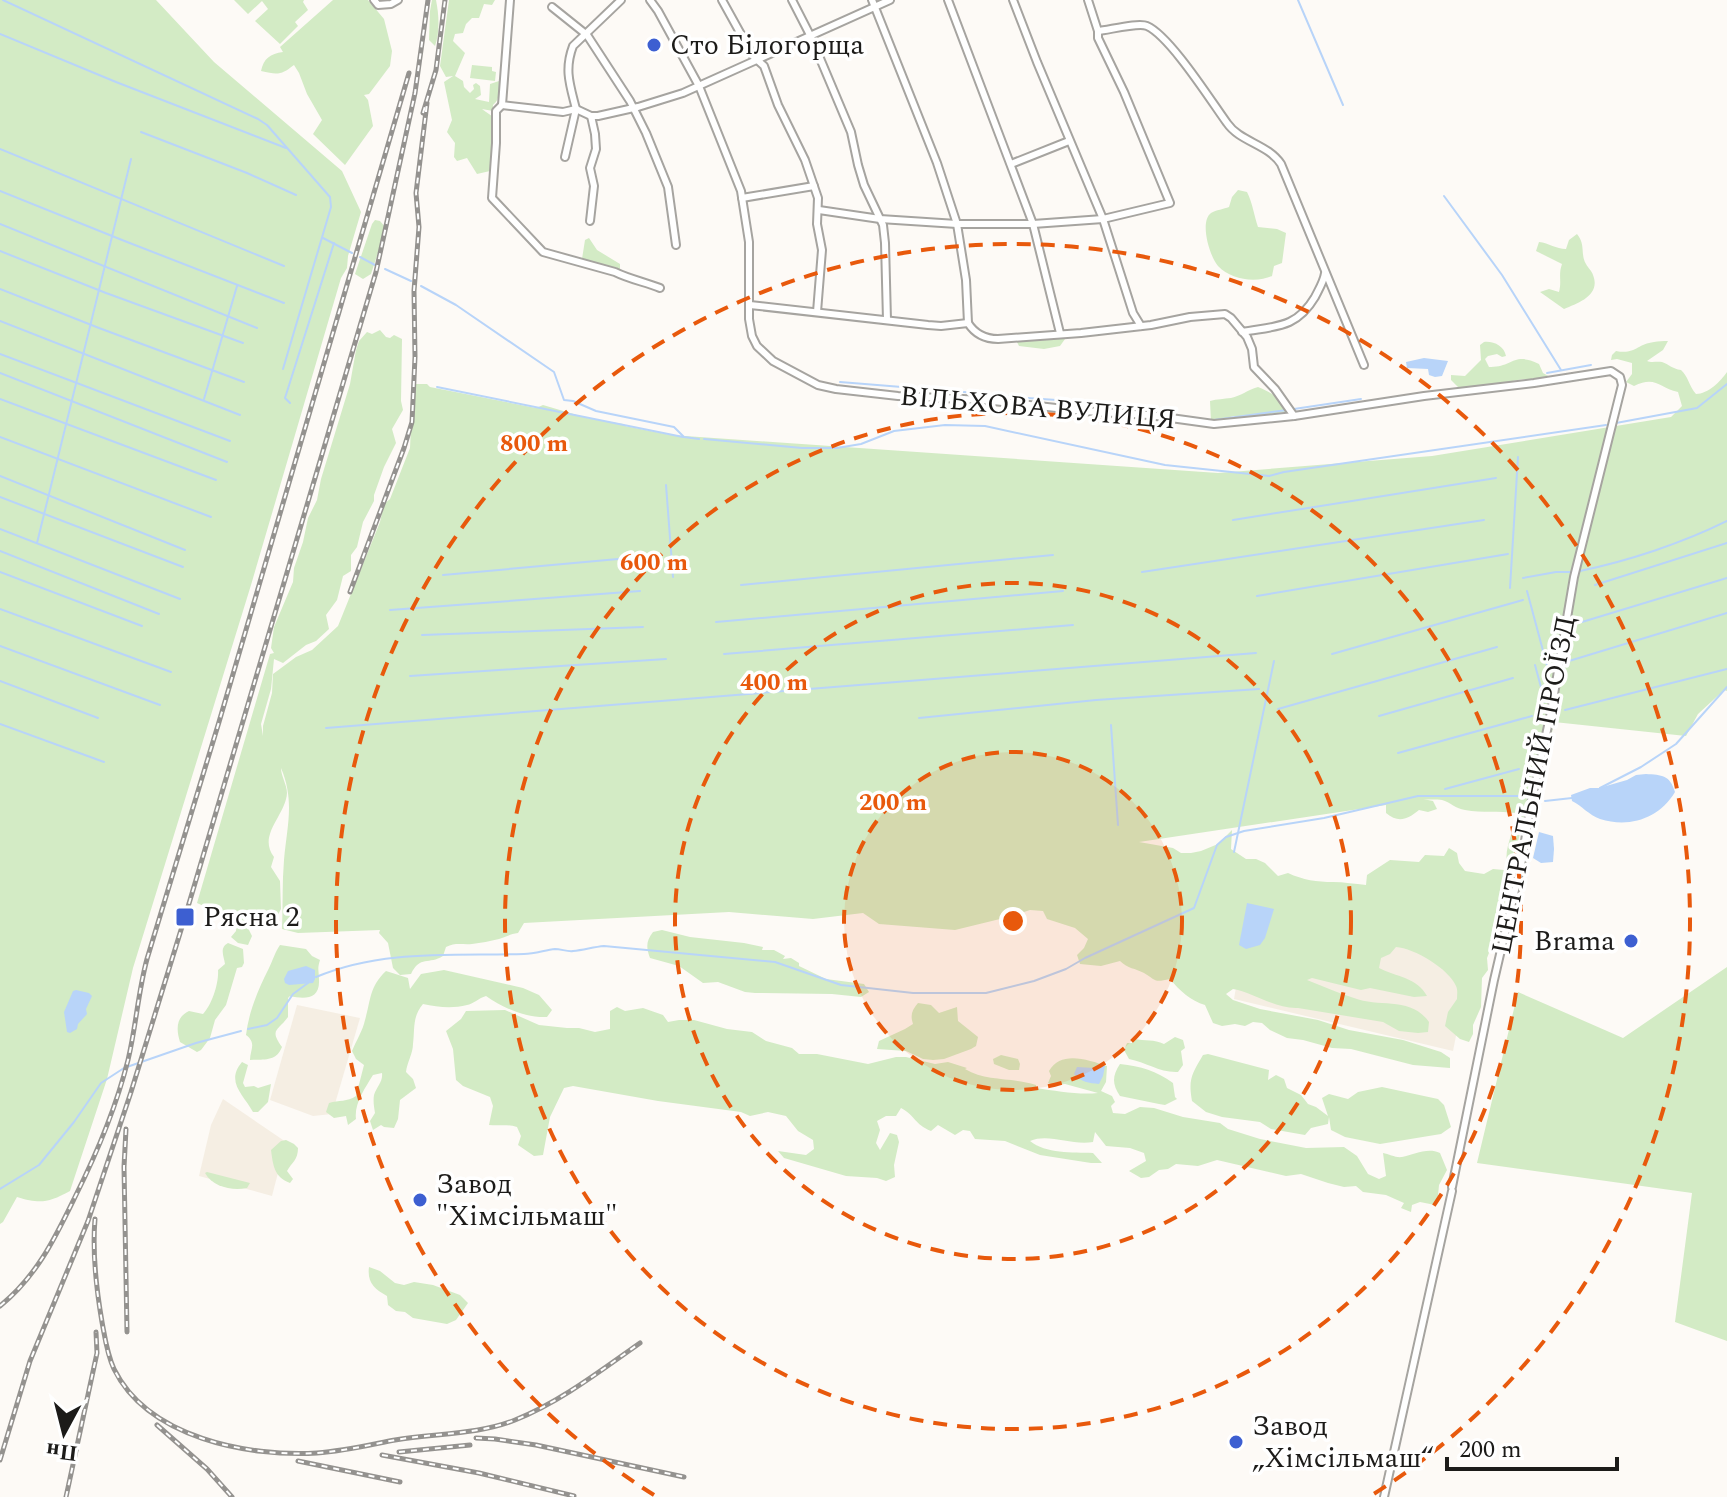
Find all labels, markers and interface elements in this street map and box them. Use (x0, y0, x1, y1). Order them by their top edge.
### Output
place label: Сто Білогорща (670, 24, 864, 67)
marker: Сто Білогорща (645, 36, 663, 54)
street label: ВІЛЬХОВА ВУЛИЦЯ (898, 375, 1178, 441)
text: 800 m (500, 426, 568, 462)
text: 600 m (620, 545, 688, 581)
street label: ЦЕНТРАЛЬНИЙ ПРОЇЗД (1480, 612, 1588, 958)
text: 400 m (740, 665, 808, 701)
text: 200 m (859, 785, 927, 821)
place label: Рясна 2 (203, 896, 300, 939)
marker: Рясна 2 (174, 906, 196, 928)
centre of rings (999, 907, 1027, 935)
place label: Brama (1534, 920, 1615, 963)
marker: Brama (1622, 932, 1640, 950)
place label: Завод "Хімсільмаш" (436, 1163, 618, 1238)
marker: Завод "Хімсільмаш" (411, 1191, 429, 1209)
north arrow (24, 1393, 104, 1473)
place label: Завод „Хімсільмаш“ (1252, 1405, 1434, 1480)
scale bar (1447, 1421, 1617, 1471)
text: 200 m (1459, 1432, 1522, 1468)
text: Пн (44, 1433, 79, 1470)
marker: Завод „Хімсільмаш“ (1227, 1433, 1245, 1451)

